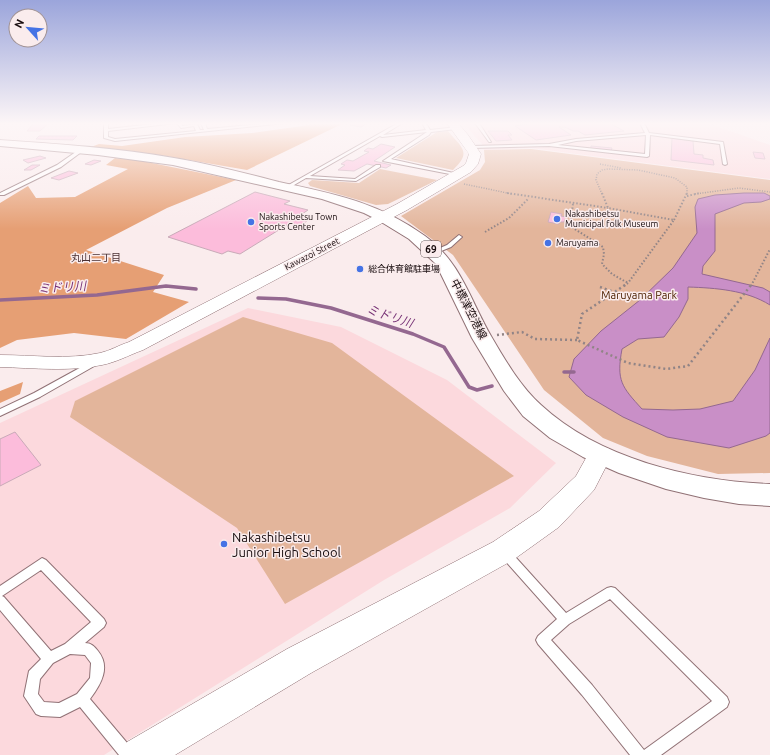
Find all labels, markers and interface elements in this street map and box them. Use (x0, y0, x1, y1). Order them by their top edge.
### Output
north arrow (8, 8, 48, 48)
text: N (12, 17, 26, 30)
place label: Nakashibetsu Municipal folk Museum (565, 209, 659, 229)
place label: Nakashibetsu Town Sports Center (259, 212, 337, 232)
marker: Nakashibetsu Municipal folk Museum (552, 214, 562, 224)
marker: Nakashibetsu Town Sports Center (246, 217, 256, 227)
street label: Kawazoi Street (283, 236, 342, 272)
marker: Maruyama (543, 238, 553, 248)
place label: Maruyama (556, 238, 598, 248)
road number: 69 (421, 241, 441, 257)
district label: 丸山二丁目 (71, 252, 121, 263)
marker: 総合体育館駐車場 (355, 264, 365, 274)
place label: 総合体育館駐車場 (368, 264, 440, 274)
street label: 中標津空港線 (449, 277, 489, 341)
water label: ミドリ川 (38, 279, 88, 295)
park label: Maruyama Park (601, 289, 677, 301)
water label: ミドリ川 (365, 302, 417, 330)
place label: Nakashibetsu Junior High School (232, 530, 341, 559)
marker: Nakashibetsu Junior High School (219, 539, 229, 549)

